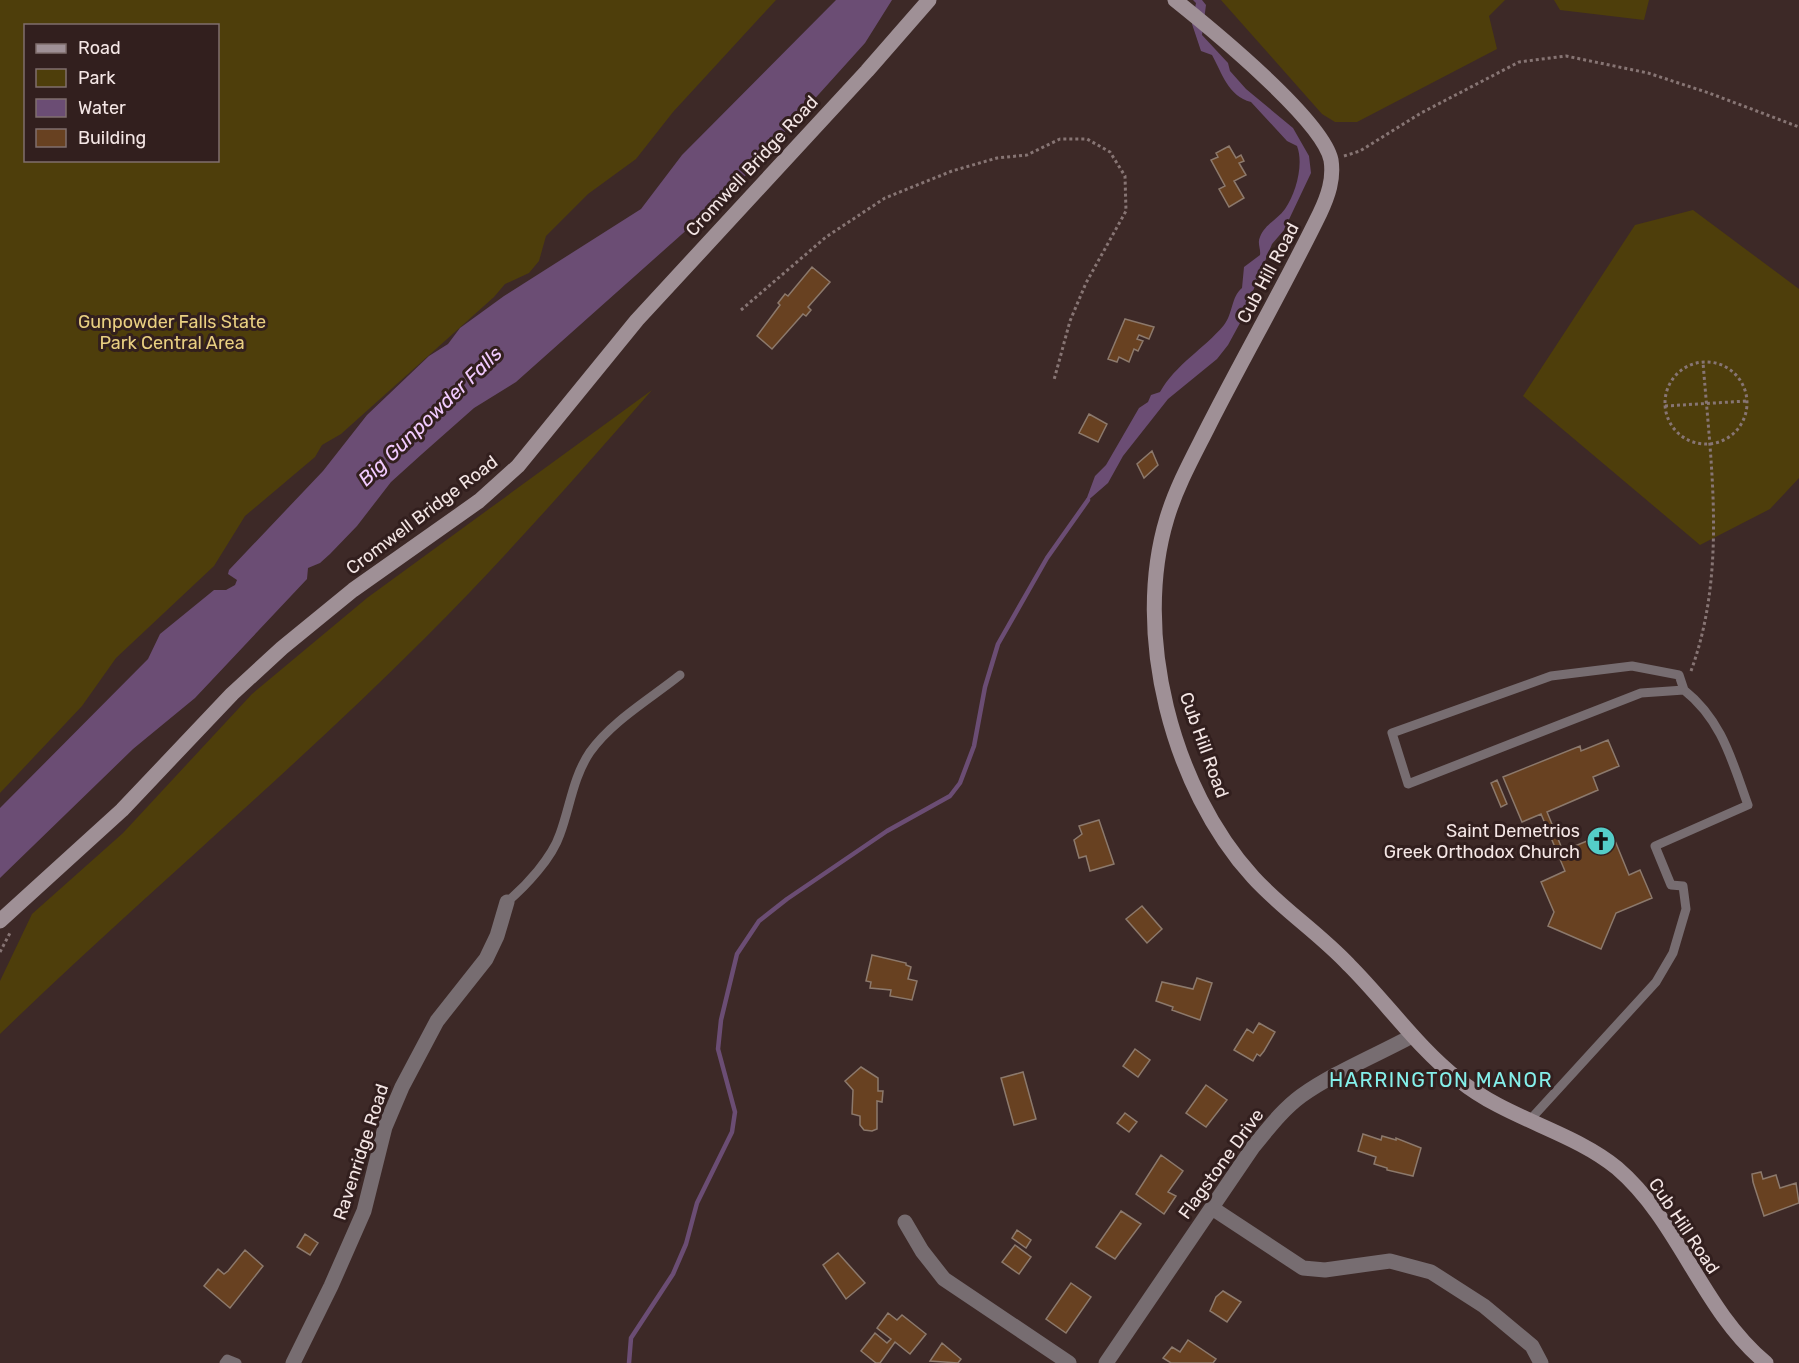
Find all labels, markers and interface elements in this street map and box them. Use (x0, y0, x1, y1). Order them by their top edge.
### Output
legend (24, 24, 219, 162)
text: Road (78, 37, 121, 59)
text: Park (78, 67, 116, 89)
street label: Cromwell Bridge Road (681, 91, 823, 241)
text: Water (78, 97, 126, 119)
text: Building (78, 127, 146, 149)
street label: Cub Hill Road (1232, 219, 1304, 327)
park label: Gunpowder Falls State Park Central Area (78, 311, 266, 354)
water label: Big Gunpowder Falls (353, 341, 507, 491)
street label: Cromwell Bridge Road (342, 451, 502, 579)
street label: Cub Hill Road (1175, 689, 1233, 801)
place label: Saint Demetrios Greek Orthodox Church (1384, 820, 1580, 863)
church icon: Saint Demetrios Greek Orthodox Church (1585, 825, 1617, 857)
district label: HARRINGTON MANOR (1329, 1068, 1553, 1092)
street label: Ravenridge Road (329, 1081, 393, 1223)
street label: Flagstone Drive (1174, 1105, 1268, 1223)
street label: Cub Hill Road (1644, 1174, 1724, 1278)

